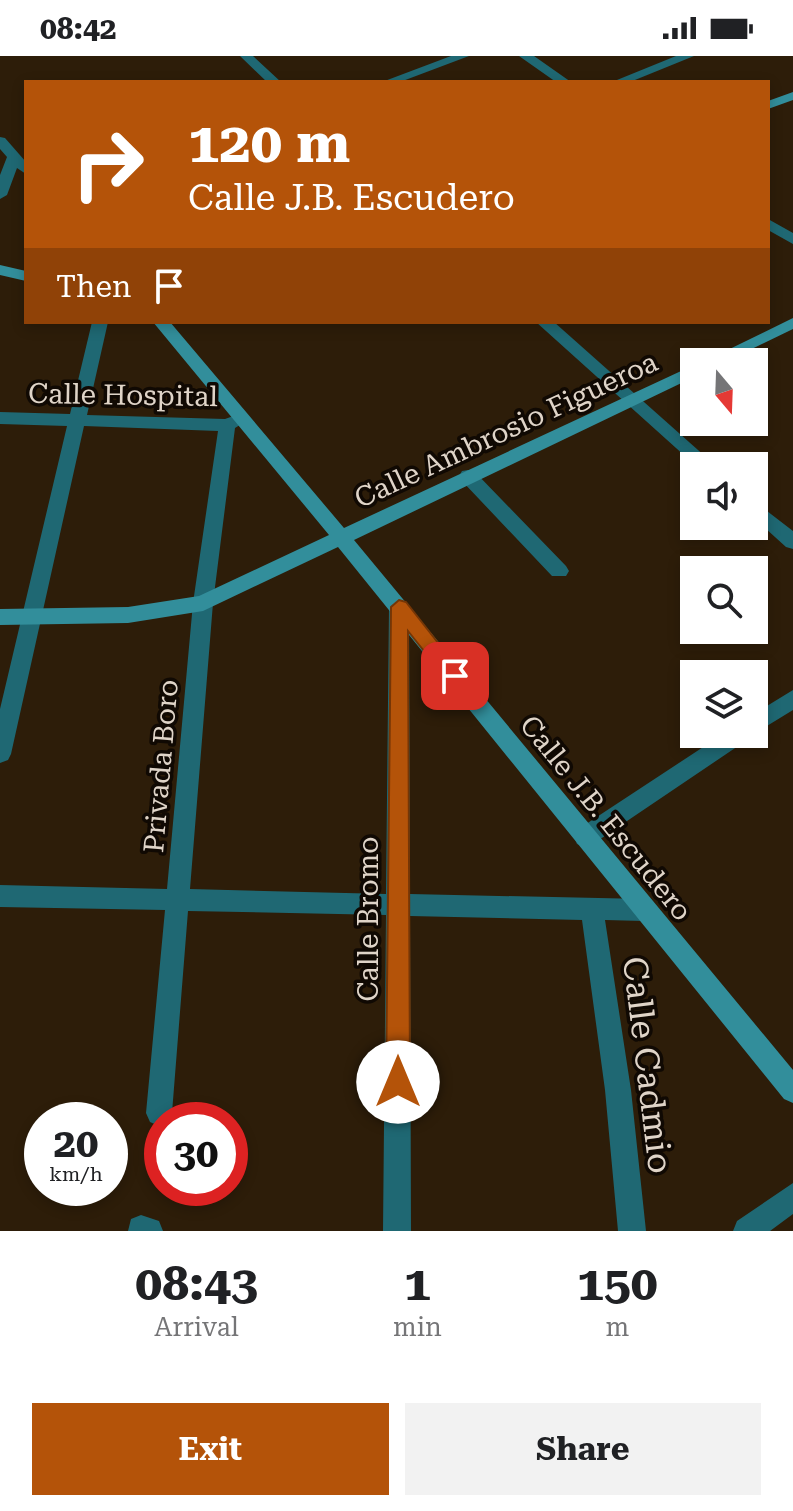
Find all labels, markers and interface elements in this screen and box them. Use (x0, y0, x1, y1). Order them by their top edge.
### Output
text: 08:42 (40, 11, 117, 46)
text: 120 m (188, 110, 350, 176)
icon: right (56, 112, 160, 216)
text: Calle J.B. Escudero (188, 177, 515, 219)
icon: arrive (147, 264, 191, 308)
text: Then (56, 269, 131, 304)
street label: Calle Ambrosio Figueroa (349, 345, 663, 515)
north arrow (680, 348, 768, 436)
map controls (680, 348, 768, 748)
street label: Calle Hospital (28, 377, 219, 413)
button: sound (680, 452, 768, 540)
button: search (680, 556, 768, 644)
pin (421, 642, 489, 710)
icon: arrive (433, 654, 477, 698)
button: layers (680, 660, 768, 748)
street label: Privada Boro (137, 678, 185, 854)
street label: Calle J.B. Escudero (513, 709, 699, 927)
street label: Calle Bromo (352, 837, 385, 1001)
street label: Calle Cadmio (615, 954, 681, 1176)
position arrow (356, 1040, 440, 1124)
speed limit sign: 30 (144, 1102, 248, 1206)
text: 20 (54, 1120, 98, 1167)
text: km/h (49, 1162, 103, 1186)
text: 08:43 (135, 1256, 258, 1312)
text: 1 (404, 1256, 431, 1312)
text: 150 (577, 1256, 658, 1312)
text: Arrival (154, 1312, 239, 1342)
text: min (393, 1312, 442, 1342)
text: m (606, 1312, 629, 1342)
button: Exit (32, 1403, 389, 1495)
button: Share (405, 1403, 761, 1495)

